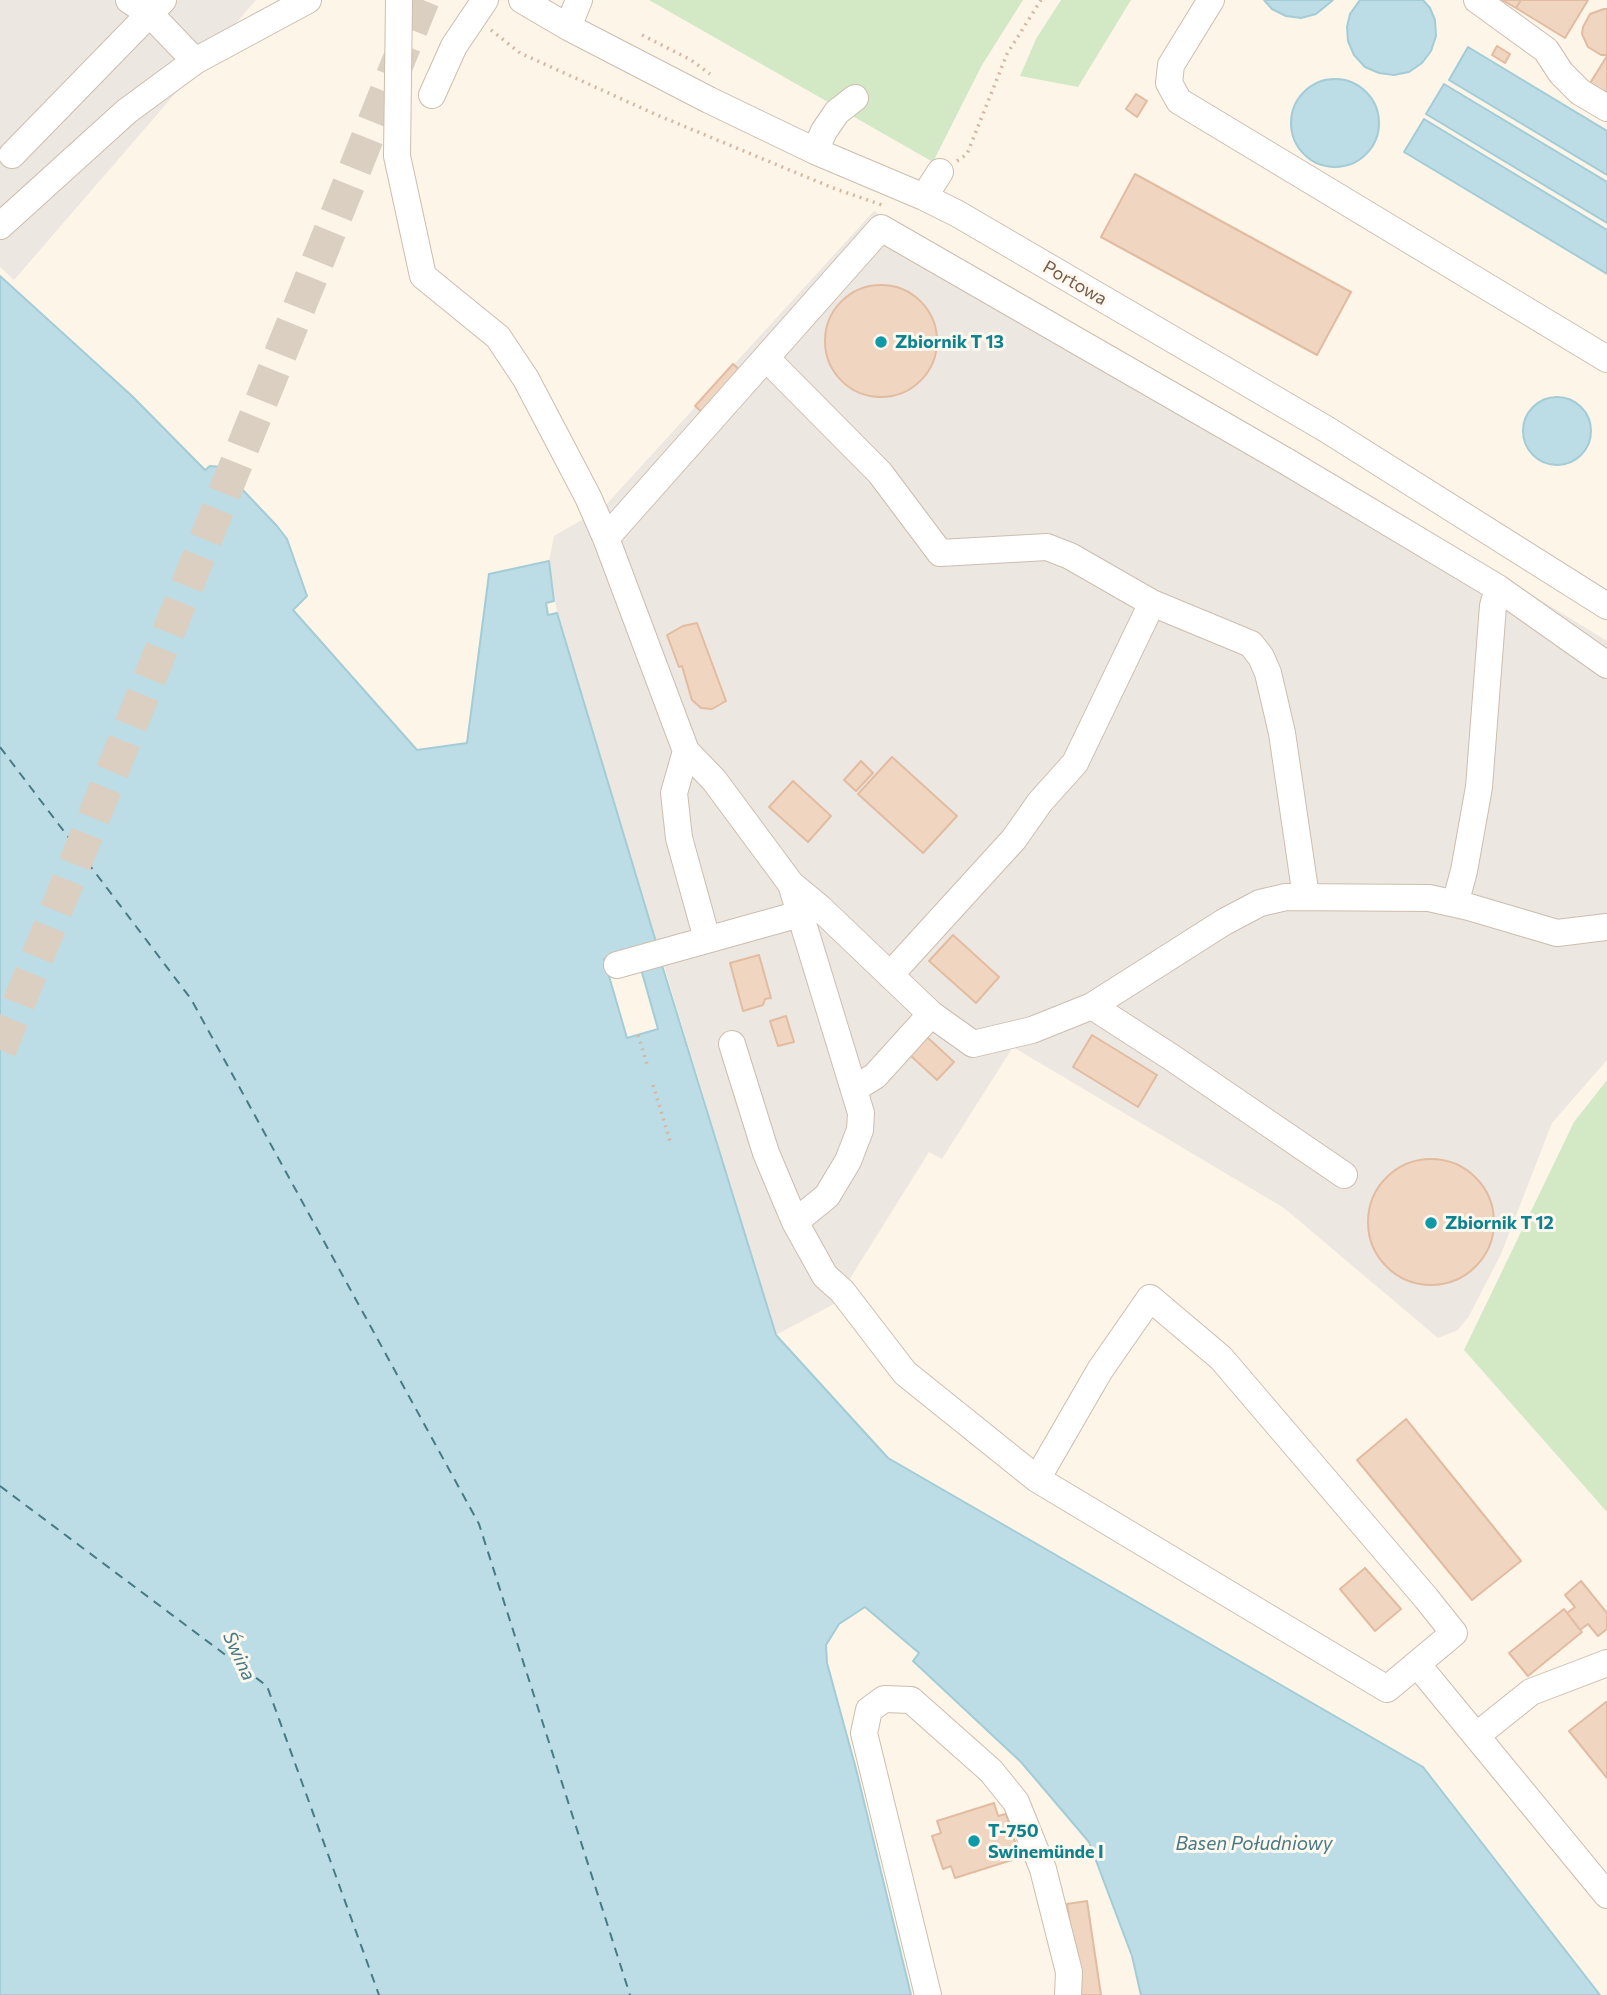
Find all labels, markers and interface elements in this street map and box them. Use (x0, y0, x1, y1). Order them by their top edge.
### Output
street label: Portowa (1039, 256, 1111, 310)
place label: Zbiornik T 13 (895, 331, 1004, 353)
marker: Zbiornik T 13 (873, 334, 889, 350)
place label: Zbiornik T 12 (1445, 1212, 1554, 1234)
marker: Zbiornik T 12 (1423, 1215, 1439, 1231)
water label: Świna (218, 1628, 260, 1684)
place label: T-750 Swinemünde I (988, 1820, 1104, 1862)
marker: T-750 Swinemünde I (966, 1833, 982, 1849)
water label: Basen Południowy (1175, 1833, 1333, 1855)

